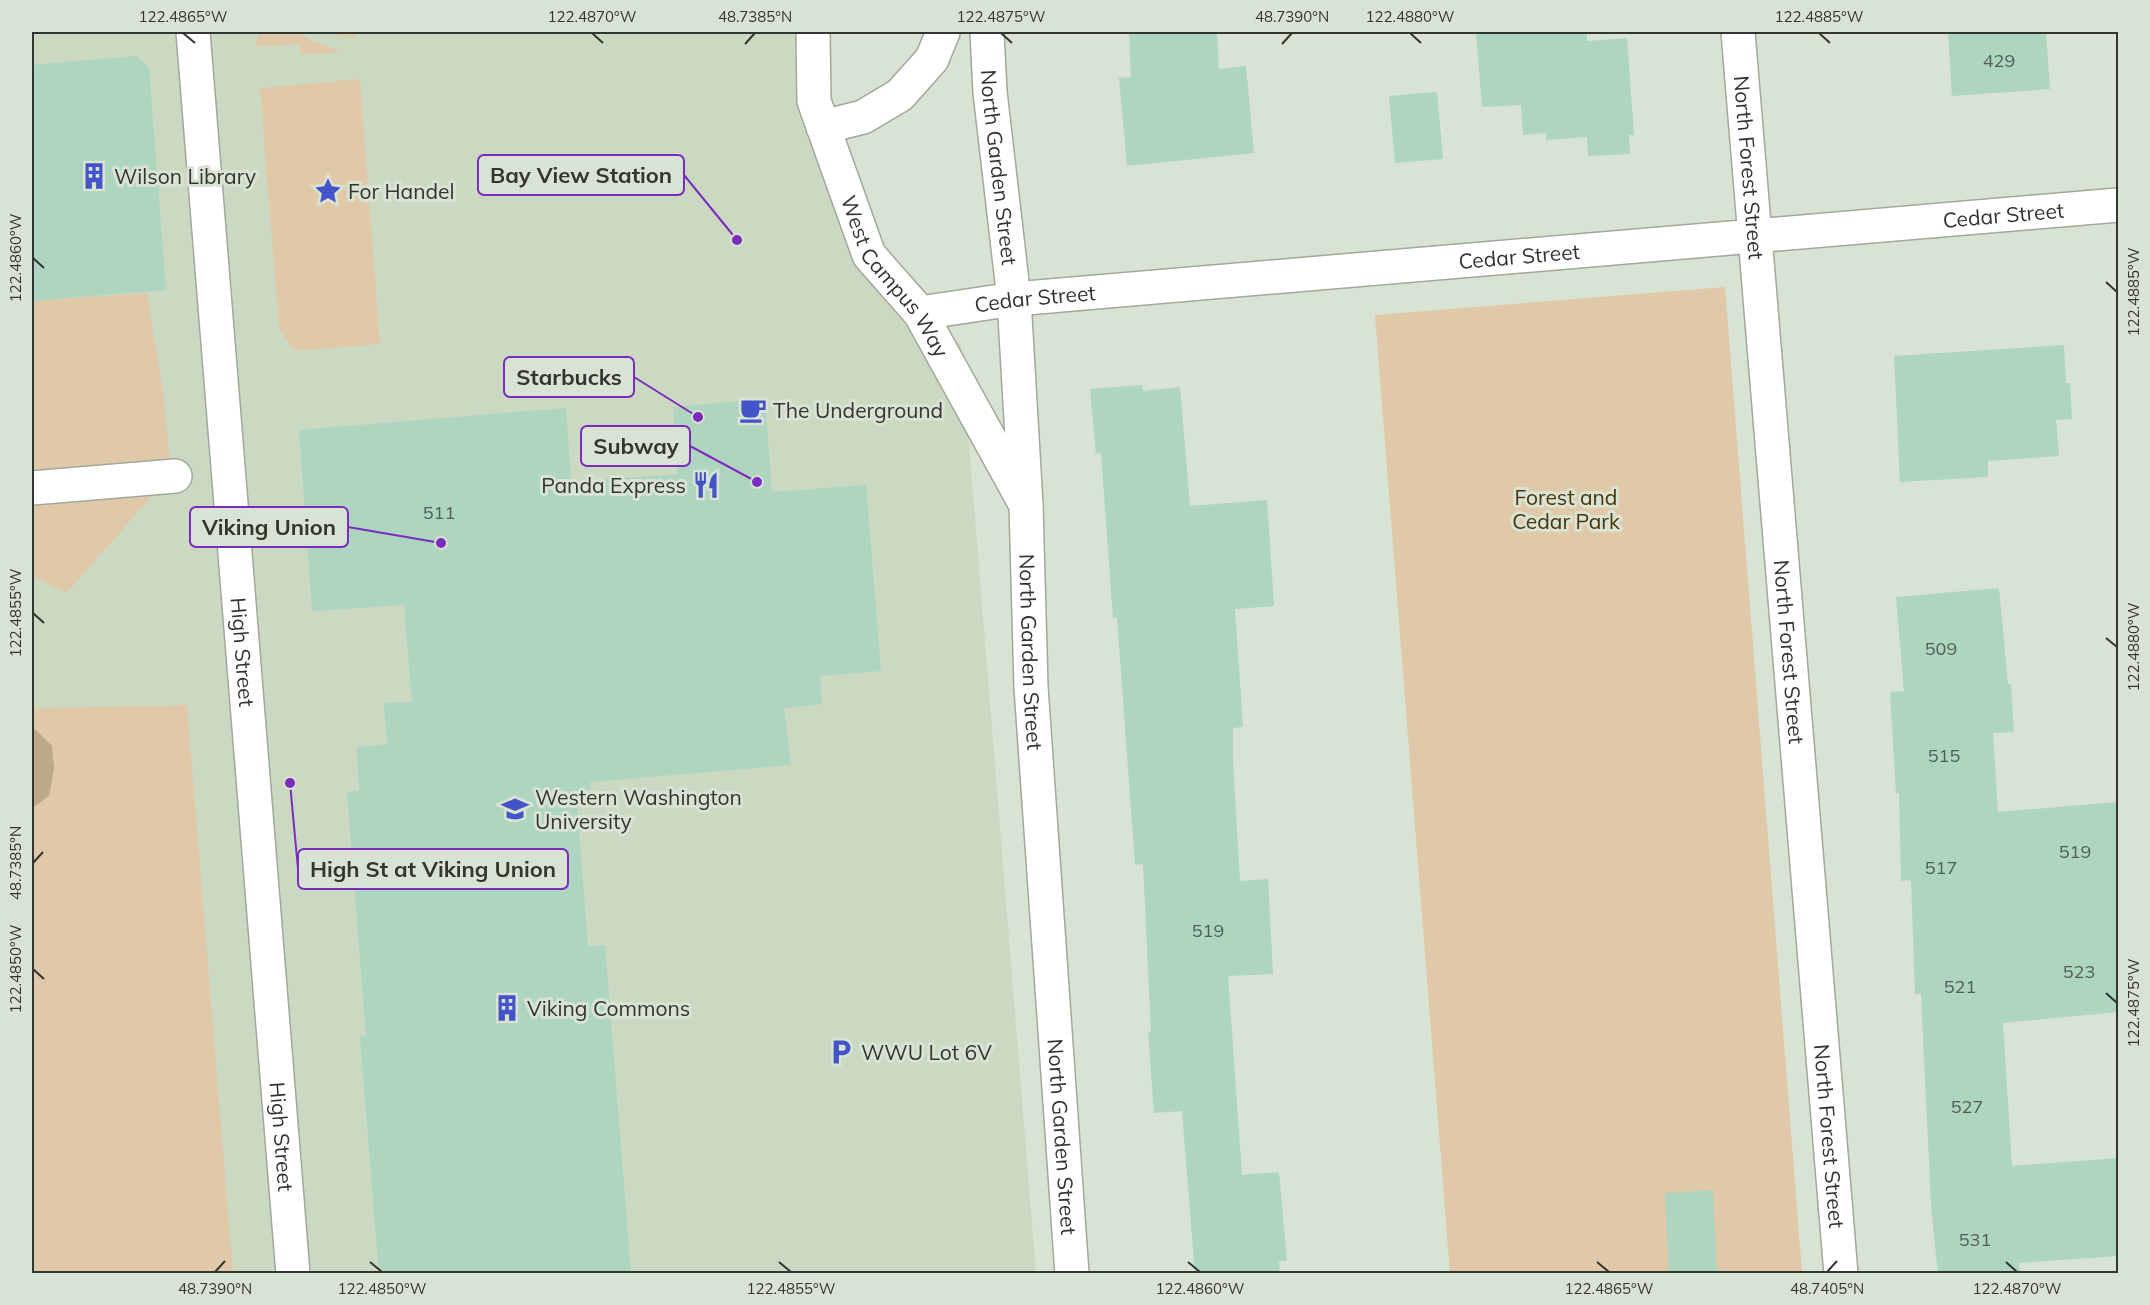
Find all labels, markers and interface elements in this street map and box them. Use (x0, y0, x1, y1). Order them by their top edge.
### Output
text: 122.4865°W (139, 7, 228, 26)
text: 122.4870°W (548, 7, 637, 26)
text: 48.7385°N (718, 7, 792, 26)
text: 122.4875°W (957, 7, 1046, 26)
text: 48.7390°N (1255, 7, 1329, 26)
text: 122.4880°W (1366, 7, 1455, 26)
text: 122.4885°W (1775, 7, 1864, 26)
house number: 429 (1983, 49, 2015, 72)
street label: North Garden Street (976, 69, 1023, 266)
street label: North Forest Street (1729, 74, 1770, 261)
callout: Bay View Station (478, 155, 684, 195)
building icon: Wilson Library (79, 161, 109, 191)
text: Bay View Station (490, 161, 672, 189)
place label: Wilson Library (114, 163, 256, 189)
place icon: For Handel (313, 176, 343, 206)
place label: For Handel (348, 178, 455, 204)
street label: West Campus Way (836, 192, 955, 362)
street label: Cedar Street (1942, 197, 2065, 233)
text: 122.4860°W (6, 213, 25, 302)
street label: Cedar Street (1457, 238, 1581, 274)
text: 122.4885°W (2124, 247, 2143, 336)
street label: Cedar Street (973, 279, 1097, 318)
callout: Starbucks (504, 357, 634, 397)
text: Starbucks (516, 363, 622, 391)
cafe icon: The Underground (738, 395, 768, 425)
place label: The Underground (773, 397, 943, 423)
callout: Subway (581, 426, 690, 466)
text: Subway (593, 432, 679, 460)
restaurant icon: Panda Express (691, 470, 721, 500)
place label: Panda Express (541, 472, 686, 498)
park label: Forest and Cedar Park (1512, 484, 1620, 534)
house number: 511 (423, 501, 455, 524)
callout: Viking Union (190, 507, 348, 547)
text: Viking Union (201, 513, 336, 541)
street label: North Garden Street (1014, 553, 1048, 751)
street label: North Forest Street (1769, 559, 1810, 745)
text: 122.4855°W (6, 568, 25, 657)
street label: High Street (226, 596, 260, 708)
text: 122.4880°W (2124, 602, 2143, 691)
house number: 509 (1925, 637, 1957, 660)
house number: 515 (1928, 744, 1960, 767)
place label: Western Washington University (535, 784, 742, 834)
school or university icon: Western Washington University (500, 794, 530, 824)
text: 48.7385°N (6, 826, 25, 900)
house number: 519 (2059, 840, 2091, 863)
callout: High St at Viking Union (298, 849, 568, 889)
text: High St at Viking Union (310, 855, 556, 883)
house number: 517 (1925, 856, 1957, 879)
house number: 519 (1192, 919, 1224, 942)
text: 122.4850°W (6, 924, 25, 1013)
text: 122.4875°W (2124, 958, 2143, 1047)
house number: 523 (2063, 960, 2095, 983)
house number: 521 (1944, 975, 1976, 998)
building icon: Viking Commons (492, 993, 522, 1023)
place label: Viking Commons (527, 995, 690, 1021)
parking icon: WWU Lot 6V (826, 1037, 856, 1067)
street label: North Garden Street (1043, 1038, 1082, 1236)
place label: WWU Lot 6V (861, 1039, 992, 1065)
street label: North Forest Street (1809, 1043, 1850, 1229)
street label: High Street (265, 1081, 299, 1192)
house number: 527 (1951, 1095, 1983, 1118)
house number: 531 (1959, 1228, 1991, 1251)
text: 48.7390°N (178, 1279, 252, 1298)
text: 122.4850°W (338, 1279, 427, 1298)
text: 122.4855°W (747, 1279, 836, 1298)
text: 122.4860°W (1156, 1279, 1245, 1298)
text: 122.4865°W (1565, 1279, 1654, 1298)
text: 48.7405°N (1790, 1279, 1864, 1298)
text: 122.4870°W (1973, 1279, 2062, 1298)

